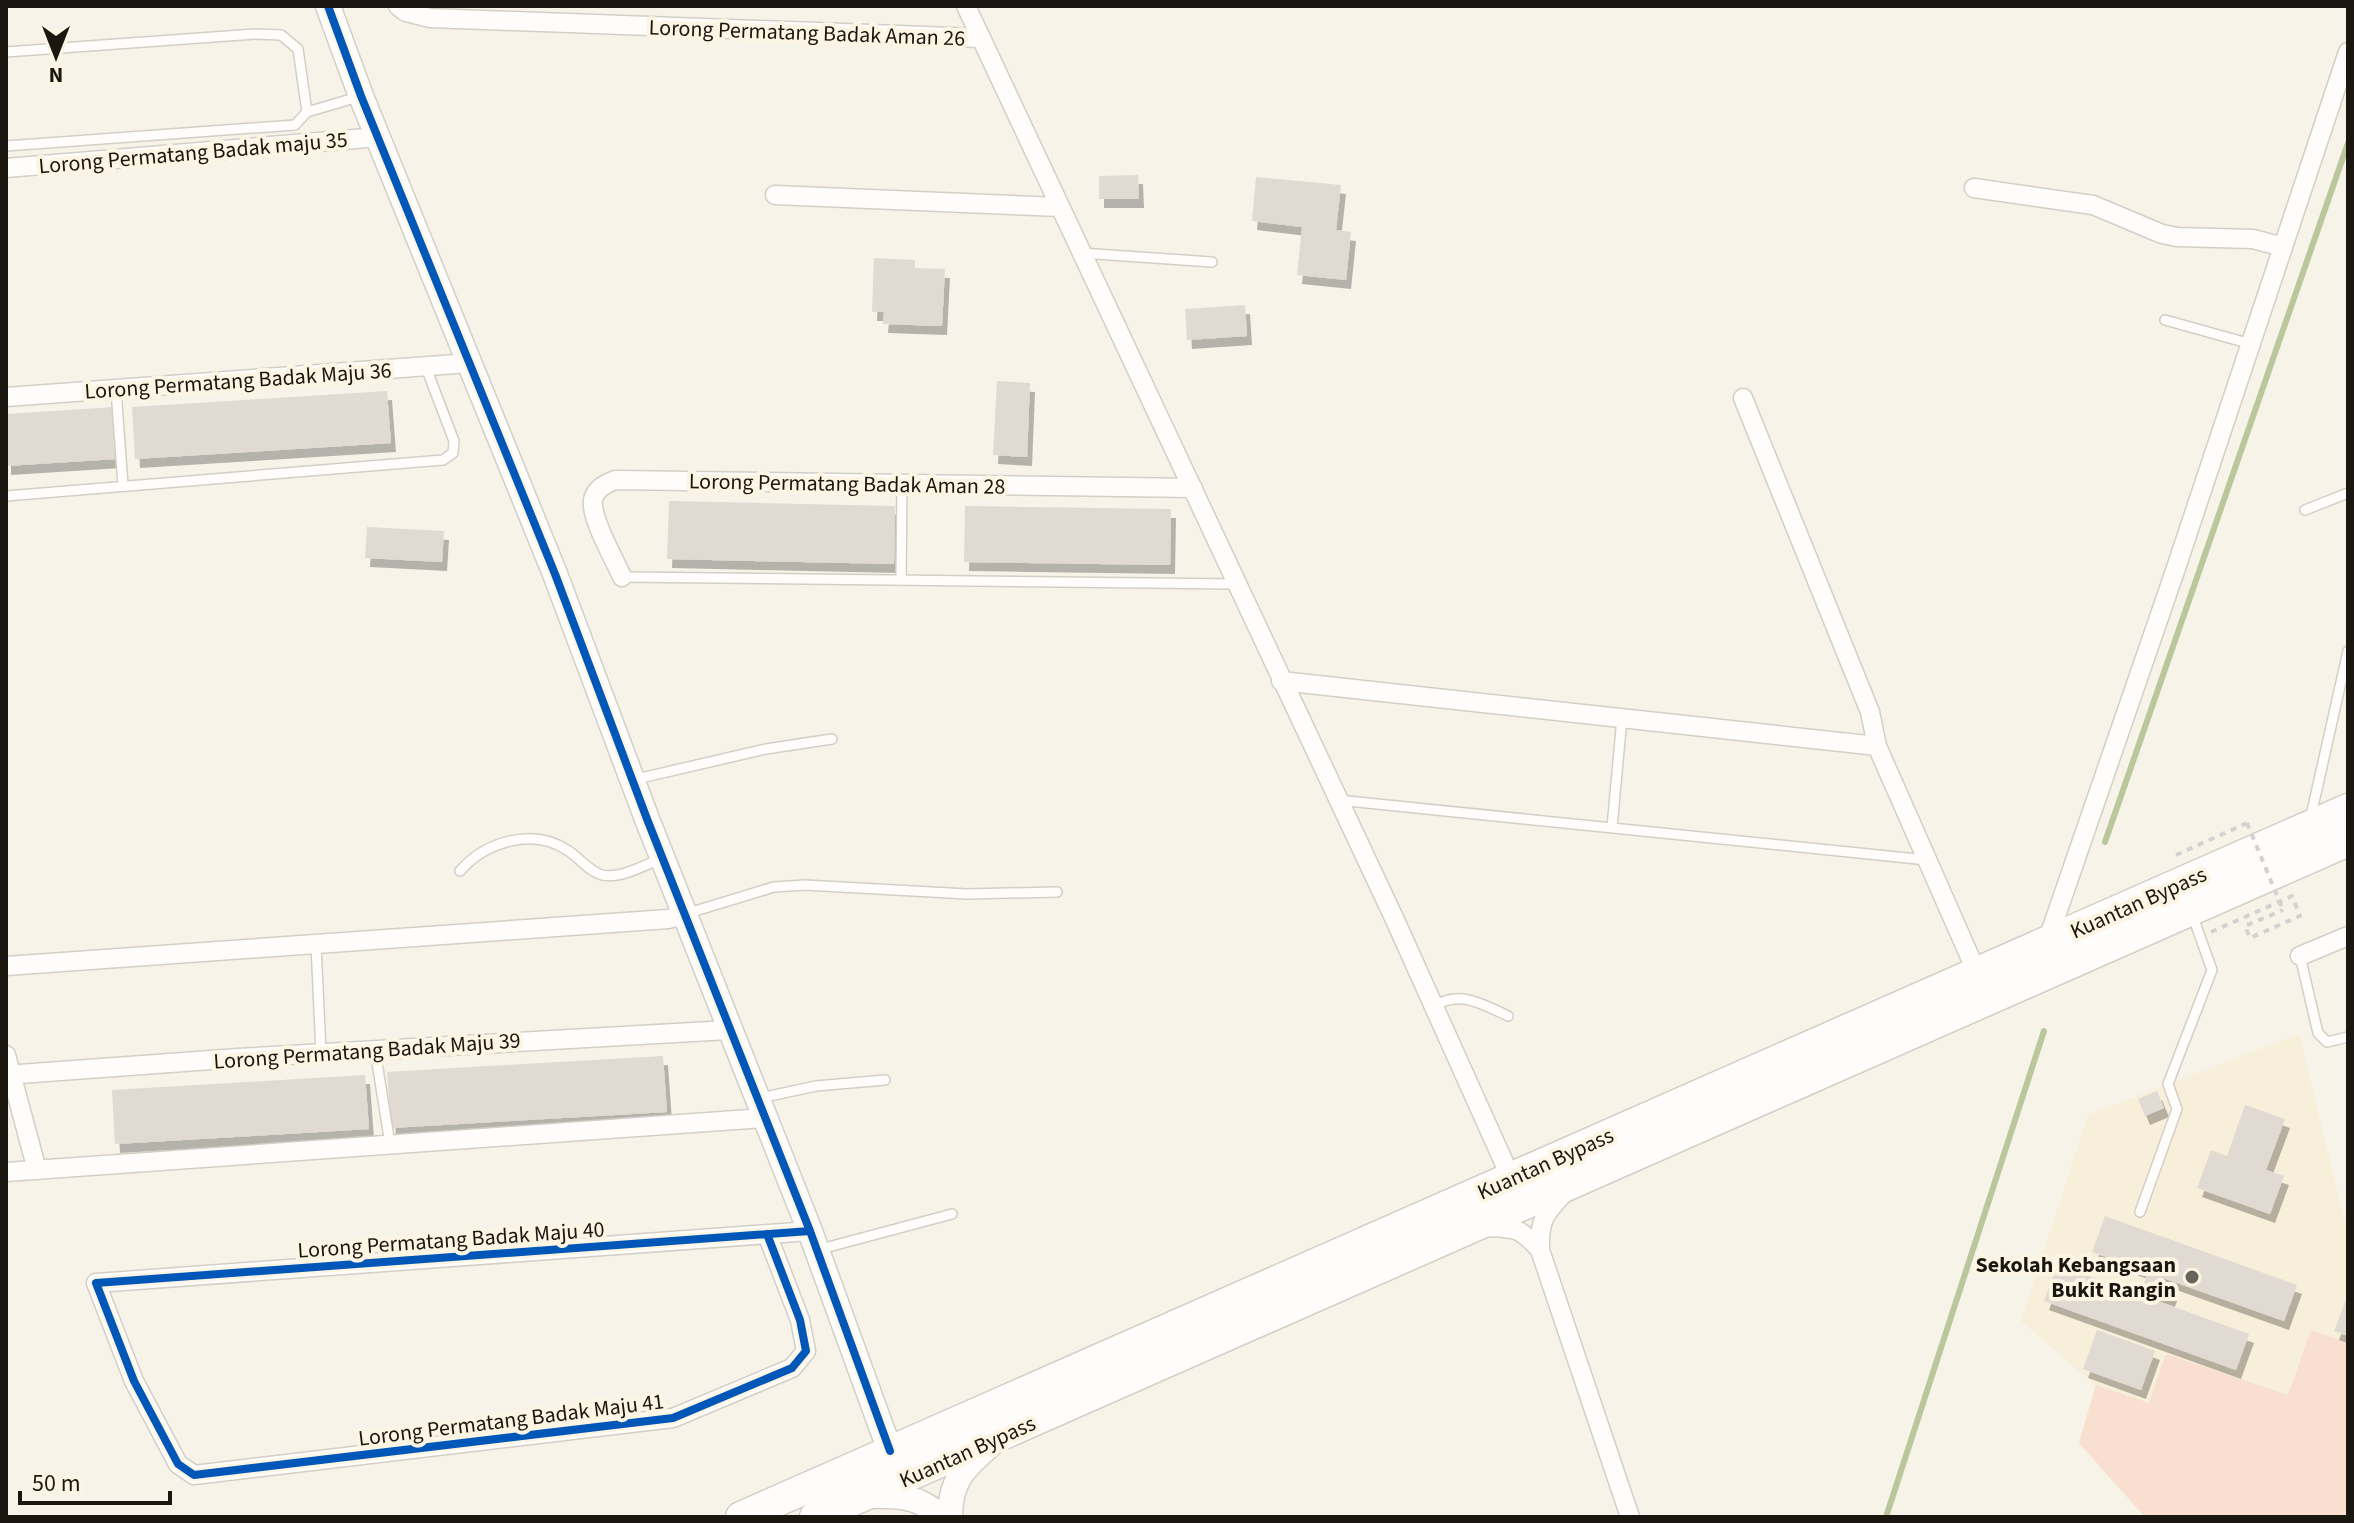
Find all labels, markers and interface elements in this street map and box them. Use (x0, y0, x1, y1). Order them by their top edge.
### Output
street label: Lorong Permatang Badak Aman 26 (648, 11, 966, 55)
north arrow (16, 16, 96, 96)
text: N (49, 59, 63, 91)
street label: Lorong Permatang Badak maju 35 (37, 124, 349, 182)
street label: Lorong Permatang Badak Maju 36 (83, 354, 393, 408)
street label: Lorong Permatang Badak Aman 28 (688, 465, 1006, 503)
street label: Kuantan Bypass (2065, 859, 2212, 947)
street label: Lorong Permatang Badak Maju 39 (212, 1024, 522, 1078)
street label: Kuantan Bypass (1472, 1120, 1619, 1208)
street label: Lorong Permatang Badak Maju 40 (296, 1213, 606, 1267)
place label: Sekolah Kebangsaan Bukit Rangin (1976, 1249, 2176, 1306)
marker: Sekolah Kebangsaan Bukit Rangin (2183, 1268, 2201, 1286)
street label: Lorong Permatang Badak Maju 41 (356, 1385, 666, 1455)
street label: Kuantan Bypass (894, 1408, 1041, 1496)
scale bar (20, 1455, 170, 1505)
text: 50 m (32, 1466, 81, 1501)

